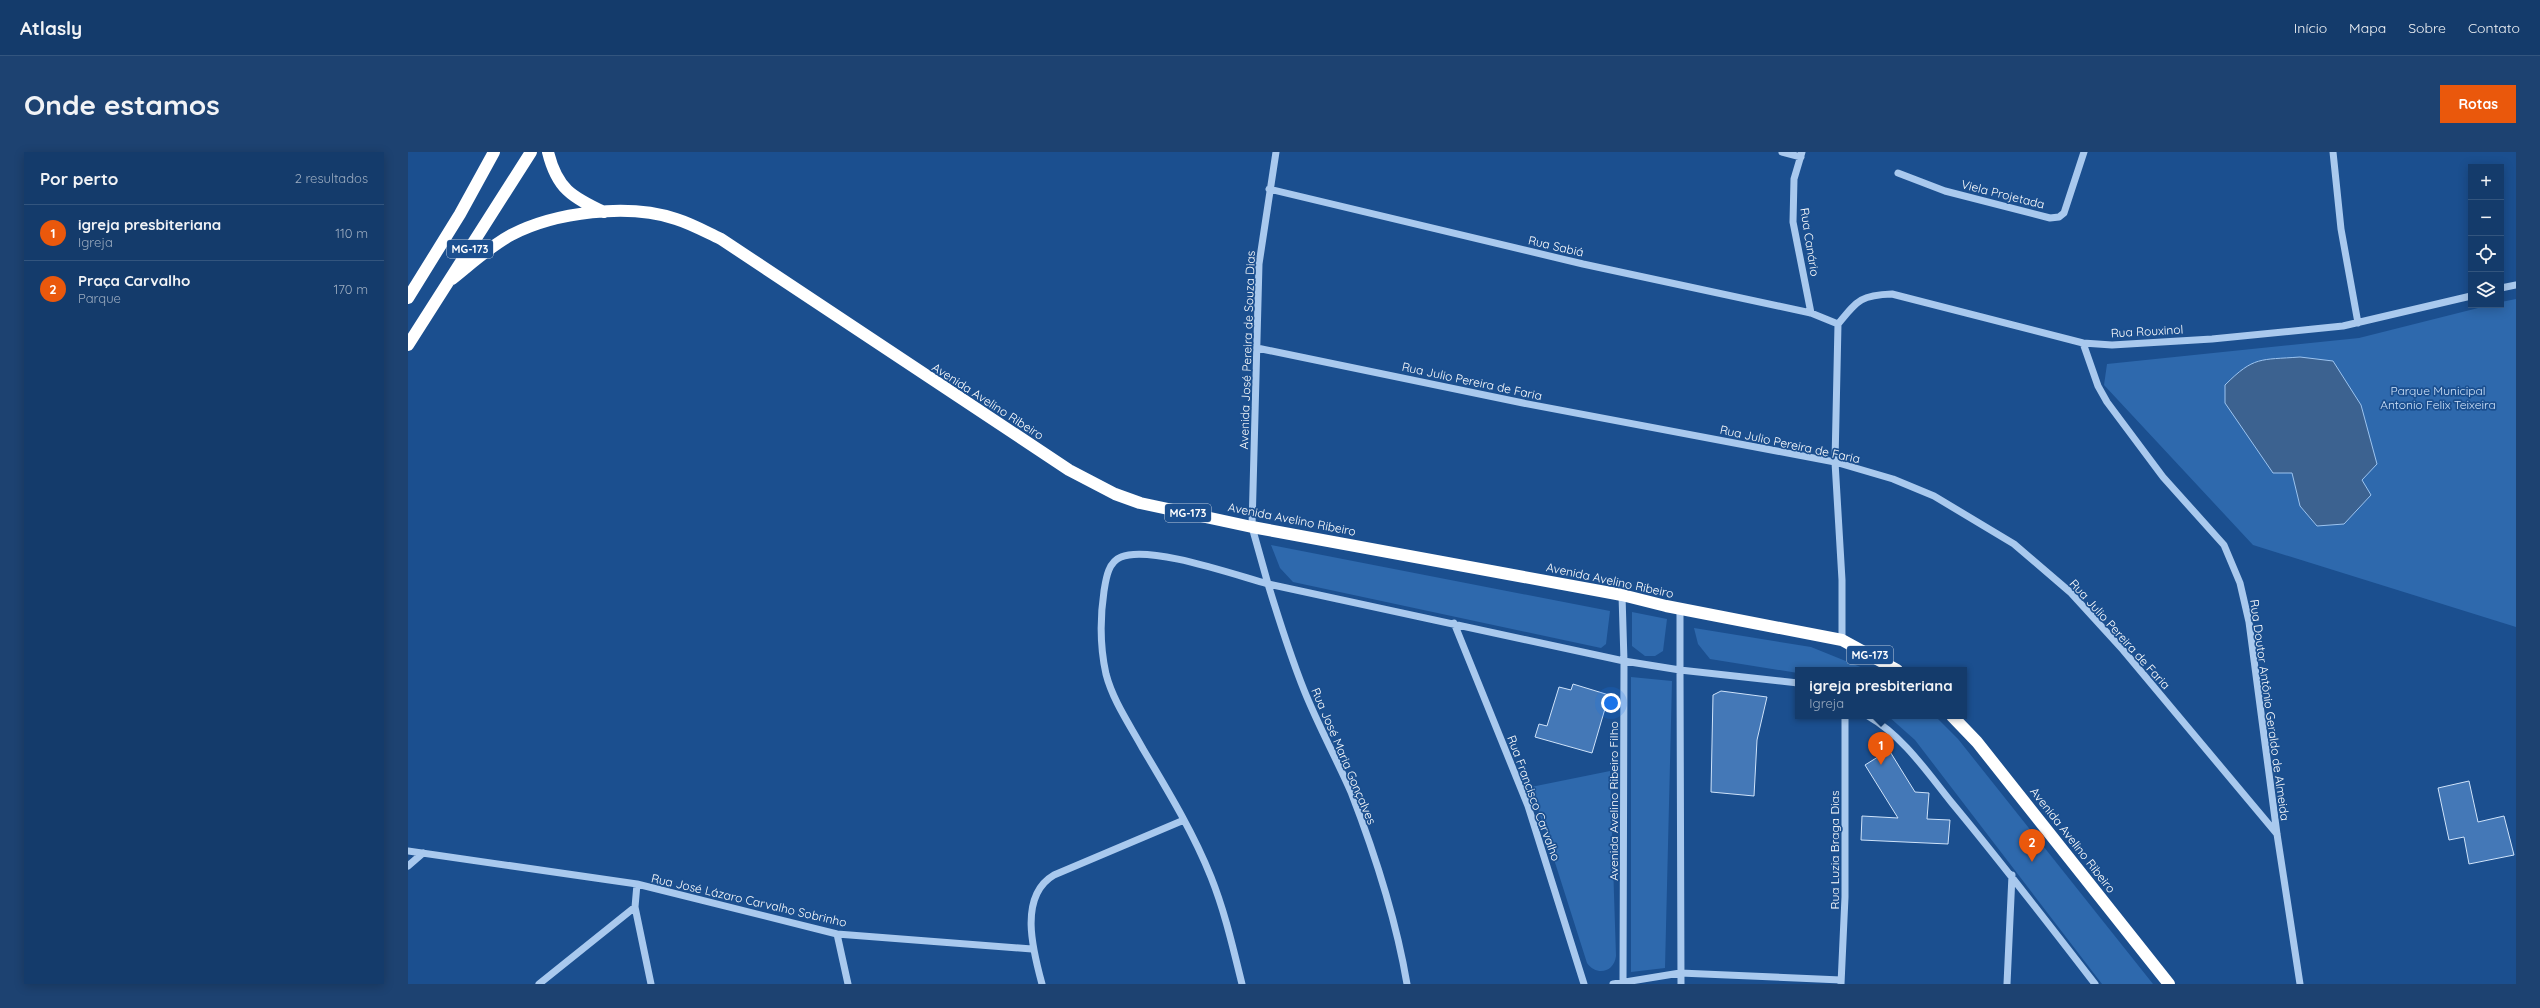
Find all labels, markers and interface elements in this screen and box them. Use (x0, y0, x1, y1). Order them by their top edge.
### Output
text: Atlasly (20, 16, 82, 40)
text: Início (2294, 19, 2327, 37)
text: Mapa (2349, 19, 2386, 37)
text: Sobre (2408, 19, 2446, 37)
text: Contato (2468, 19, 2520, 37)
button: Rotas (2440, 85, 2516, 123)
text: Onde estamos (24, 87, 220, 122)
map controls (2468, 164, 2504, 308)
button: + (2468, 164, 2504, 200)
text: Por perto (40, 168, 118, 189)
text: 2 resultados (295, 170, 368, 186)
street label: Viela Projetada (1960, 176, 2046, 212)
button: − (2468, 200, 2504, 236)
street label: Rua Canário (1797, 207, 1823, 277)
text: igreja presbiteriana (78, 215, 221, 234)
text: 1 (50, 225, 56, 241)
text: 110 m (335, 225, 368, 241)
street label: Rua Sabiá (1527, 232, 1585, 260)
text: Igreja (78, 234, 113, 250)
button: locate (2468, 236, 2504, 272)
road number: MG-173 (447, 240, 493, 258)
street label: Avenida José Pereira de Souza Dias (1236, 250, 1258, 450)
text: Praça Carvalho (78, 271, 190, 290)
button: layers (2468, 272, 2504, 308)
text: 2 (49, 281, 57, 297)
text: 170 m (333, 281, 368, 297)
text: Parque (78, 290, 121, 306)
street label: Rua Rouxinol (2110, 322, 2184, 340)
street label: Avenida Avelino Ribeiro (929, 359, 1047, 443)
street label: Rua Julio Pereira de Faria (1401, 359, 1543, 403)
park label: Parque Municipal Antonio Felix Teixeira (2380, 383, 2496, 412)
street label: Rua Julio Pereira de Faria (1719, 422, 1861, 466)
street label: Avenida Avelino Ribeiro (1227, 499, 1357, 539)
road number: MG-173 (1165, 504, 1211, 522)
street label: Avenida Avelino Ribeiro (1545, 559, 1675, 601)
street label: Rua Julio Pereira de Faria (2067, 576, 2173, 692)
street label: Rua Doutor Antônio Geraldo de Almeida (2247, 598, 2293, 822)
road number: MG-173 (1847, 646, 1893, 664)
popup (1795, 667, 1967, 719)
text: igreja presbiteriana (1809, 676, 1953, 695)
street label: Rua José Maria Gonçalves (1308, 685, 1380, 827)
your location (1601, 693, 1621, 713)
text: Igreja (1809, 695, 1844, 711)
street label: Avenida Avelino Ribeiro Filho (1606, 721, 1621, 881)
pin: 1 (1868, 732, 1894, 765)
street label: Rua Francisco Carvalho (1504, 733, 1564, 863)
street label: Avenida Avelino Ribeiro (2027, 784, 2119, 896)
street label: Rua Luzia Braga Dias (1827, 790, 1842, 910)
pin: 2 (2019, 829, 2045, 862)
street label: Rua José Lázaro Carvalho Sobrinho (650, 870, 848, 930)

